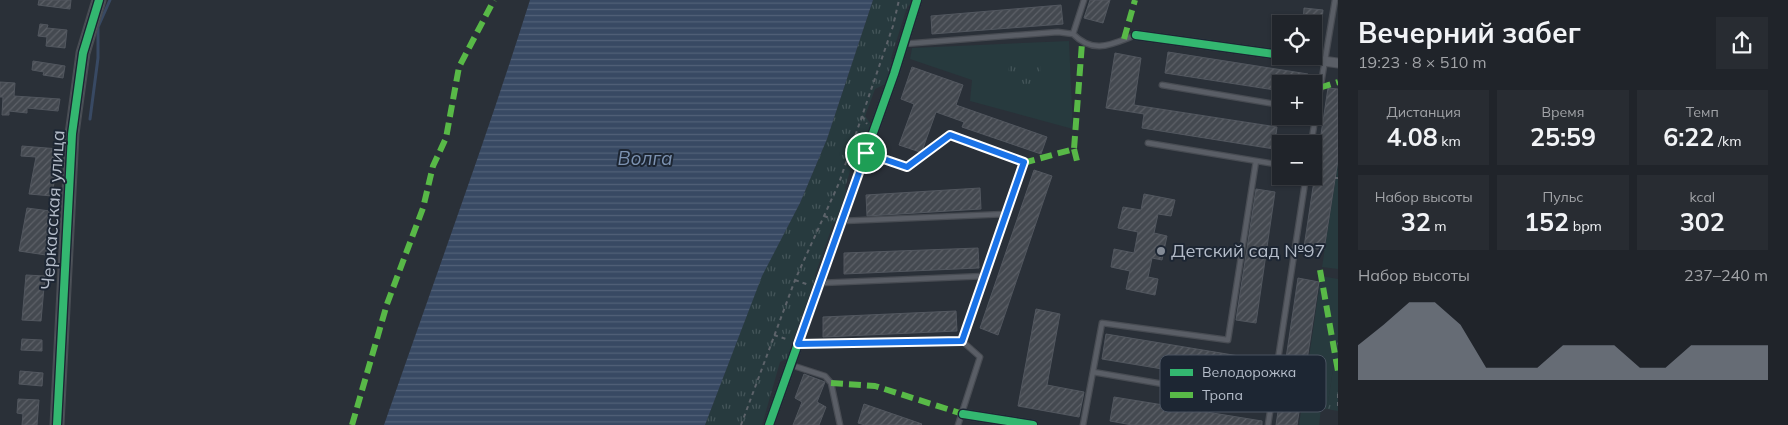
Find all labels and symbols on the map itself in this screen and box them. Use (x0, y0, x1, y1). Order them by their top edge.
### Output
street label: Черкасская улица (35, 129, 70, 291)
pin (845, 132, 887, 174)
water label: Волга (618, 146, 672, 170)
place label: Детский сад №97 (1171, 239, 1325, 262)
marker: Детский сад №97 (1155, 245, 1167, 257)
legend (1160, 355, 1326, 412)
text: Велодорожка (1202, 363, 1296, 381)
text: Тропа (1202, 386, 1243, 404)

